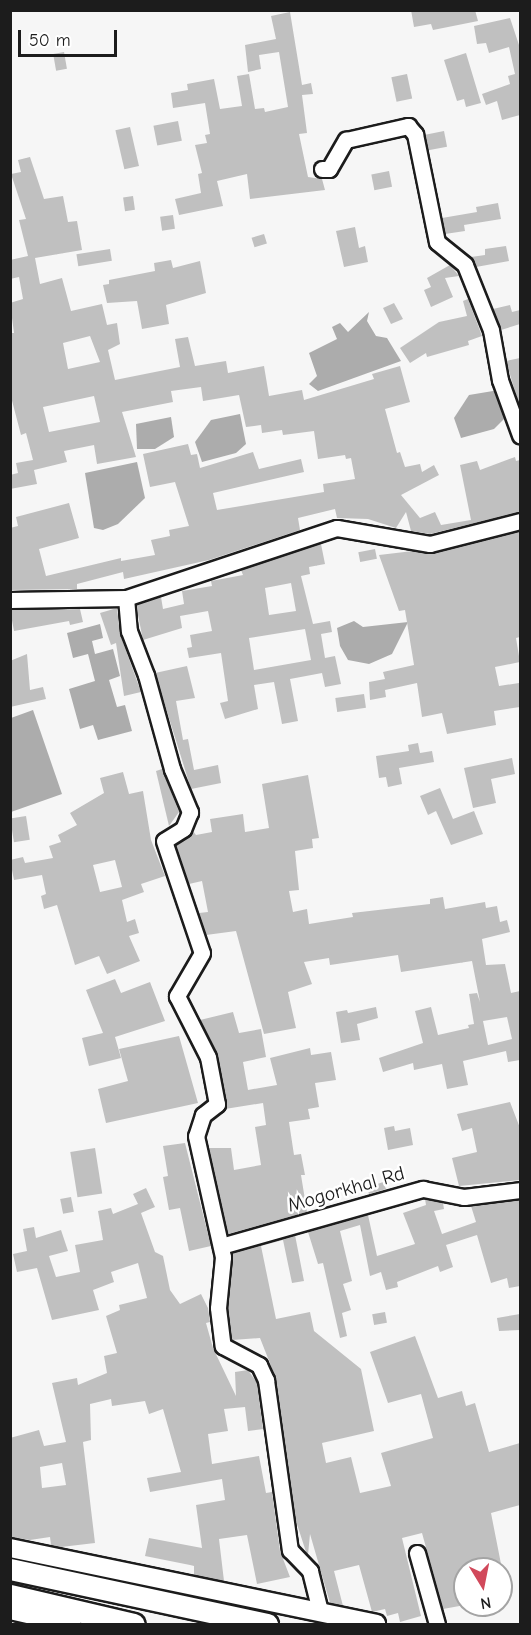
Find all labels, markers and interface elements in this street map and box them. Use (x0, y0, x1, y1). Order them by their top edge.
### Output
scale bar (21, 18, 120, 56)
text: 50 m (29, 30, 71, 51)
street label: Mogorkhal Rd (285, 1161, 407, 1217)
north arrow (453, 1557, 513, 1617)
text: N (479, 1593, 492, 1613)

